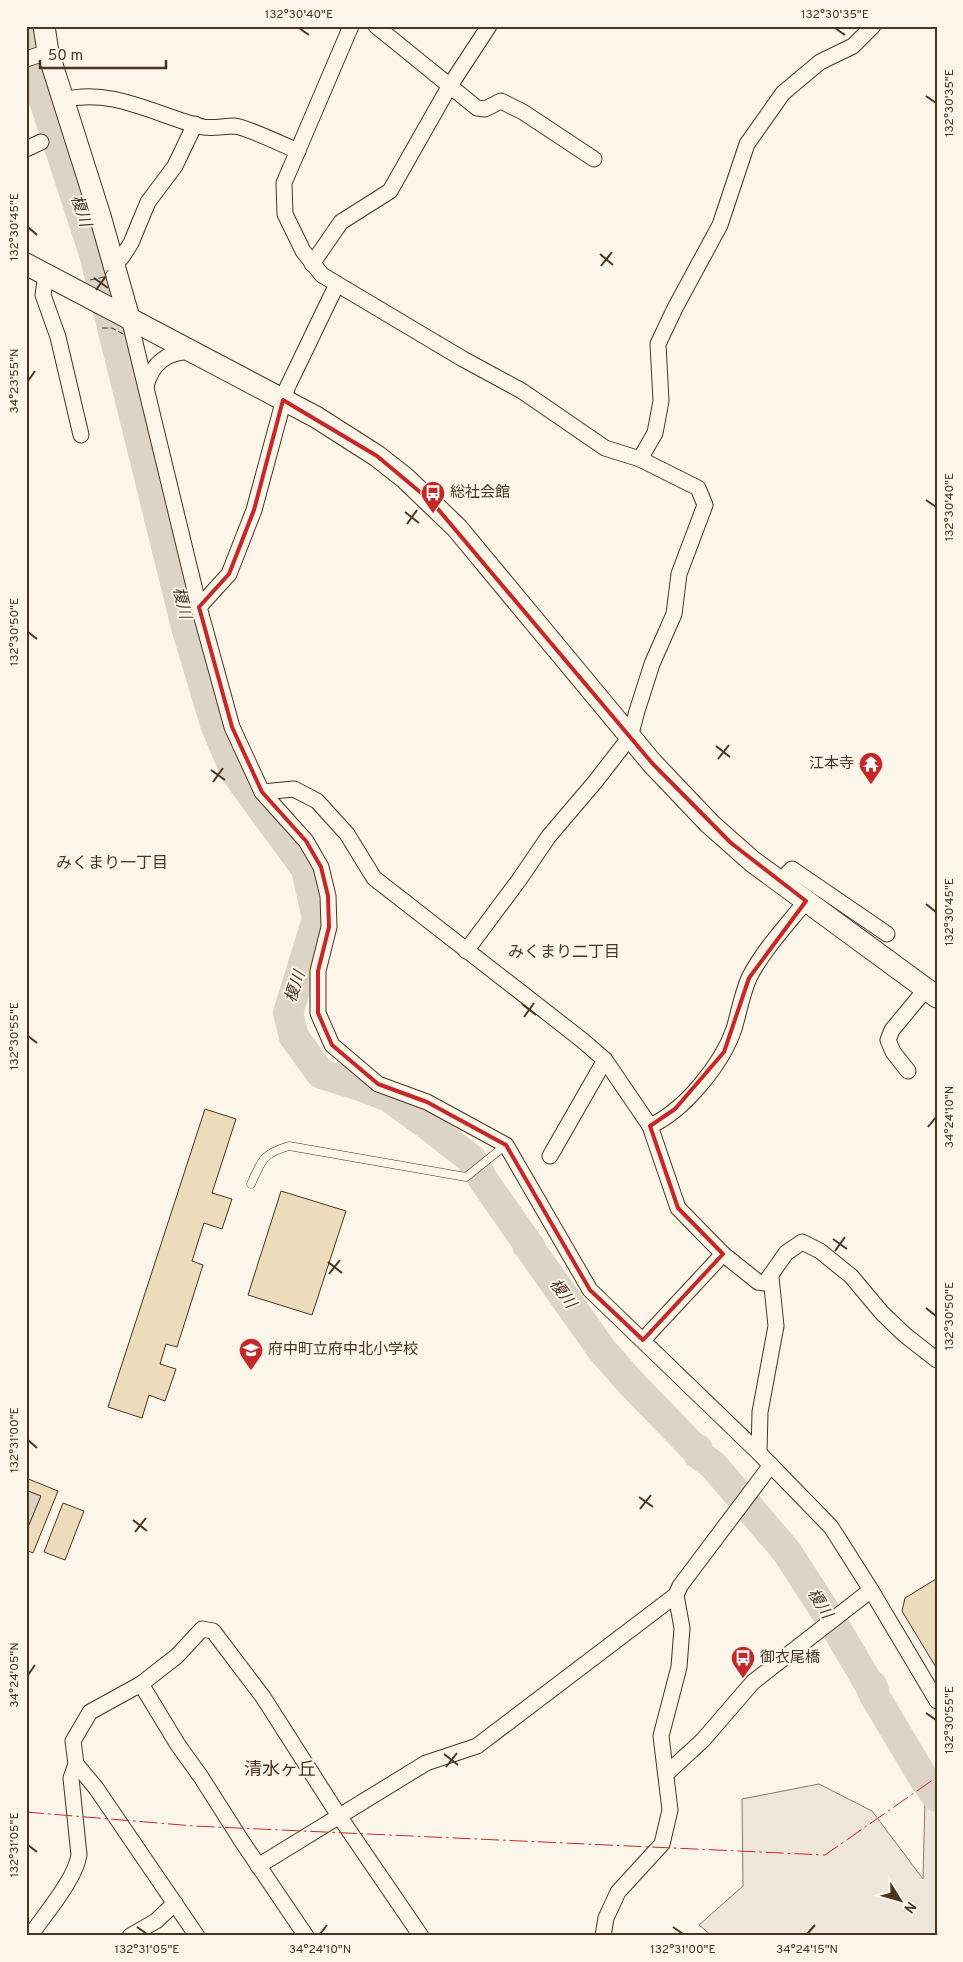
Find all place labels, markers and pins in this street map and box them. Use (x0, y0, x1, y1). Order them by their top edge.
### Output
bus stop icon: 総社会館 (420, 480, 446, 514)
place label: 総社会館 (450, 484, 510, 503)
temple icon: 江本寺 (858, 751, 884, 785)
place label: 江本寺 (809, 755, 854, 774)
school or university icon: 府中町立府中北小学校 (238, 1337, 264, 1371)
place label: 府中町立府中北小学校 (268, 1340, 418, 1360)
bus stop icon: 御衣尾橋 (730, 1645, 756, 1679)
place label: 御衣尾橋 (760, 1649, 820, 1668)

